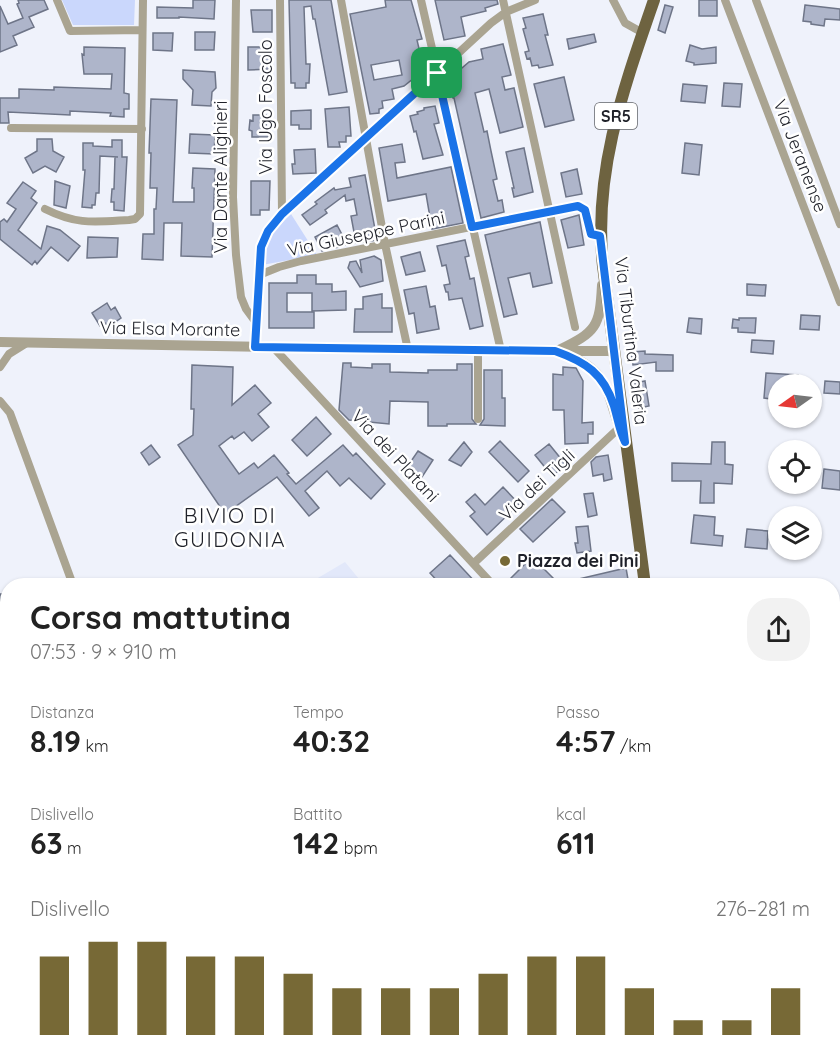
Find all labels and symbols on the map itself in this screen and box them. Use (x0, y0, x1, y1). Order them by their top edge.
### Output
street label: Via Ugo Foscolo (254, 39, 277, 175)
pin (411, 47, 462, 98)
street label: Via Jeranense (768, 96, 833, 216)
street label: Via Dante Alighieri (209, 101, 232, 253)
road number: SR5 (595, 103, 637, 129)
street label: Via Giuseppe Parini (285, 206, 447, 261)
street label: Via Tiburtina Valeria (610, 256, 653, 426)
street label: Via Elsa Morante (100, 316, 240, 341)
north arrow (768, 374, 822, 428)
street label: Via dei Platani (347, 404, 444, 507)
street label: Via dei Tigli (494, 444, 579, 526)
district label: BIVIO DI GUIDONIA (174, 502, 286, 552)
place label: Piazza dei Pini (517, 549, 638, 572)
marker: Piazza dei Pini (498, 554, 512, 568)

